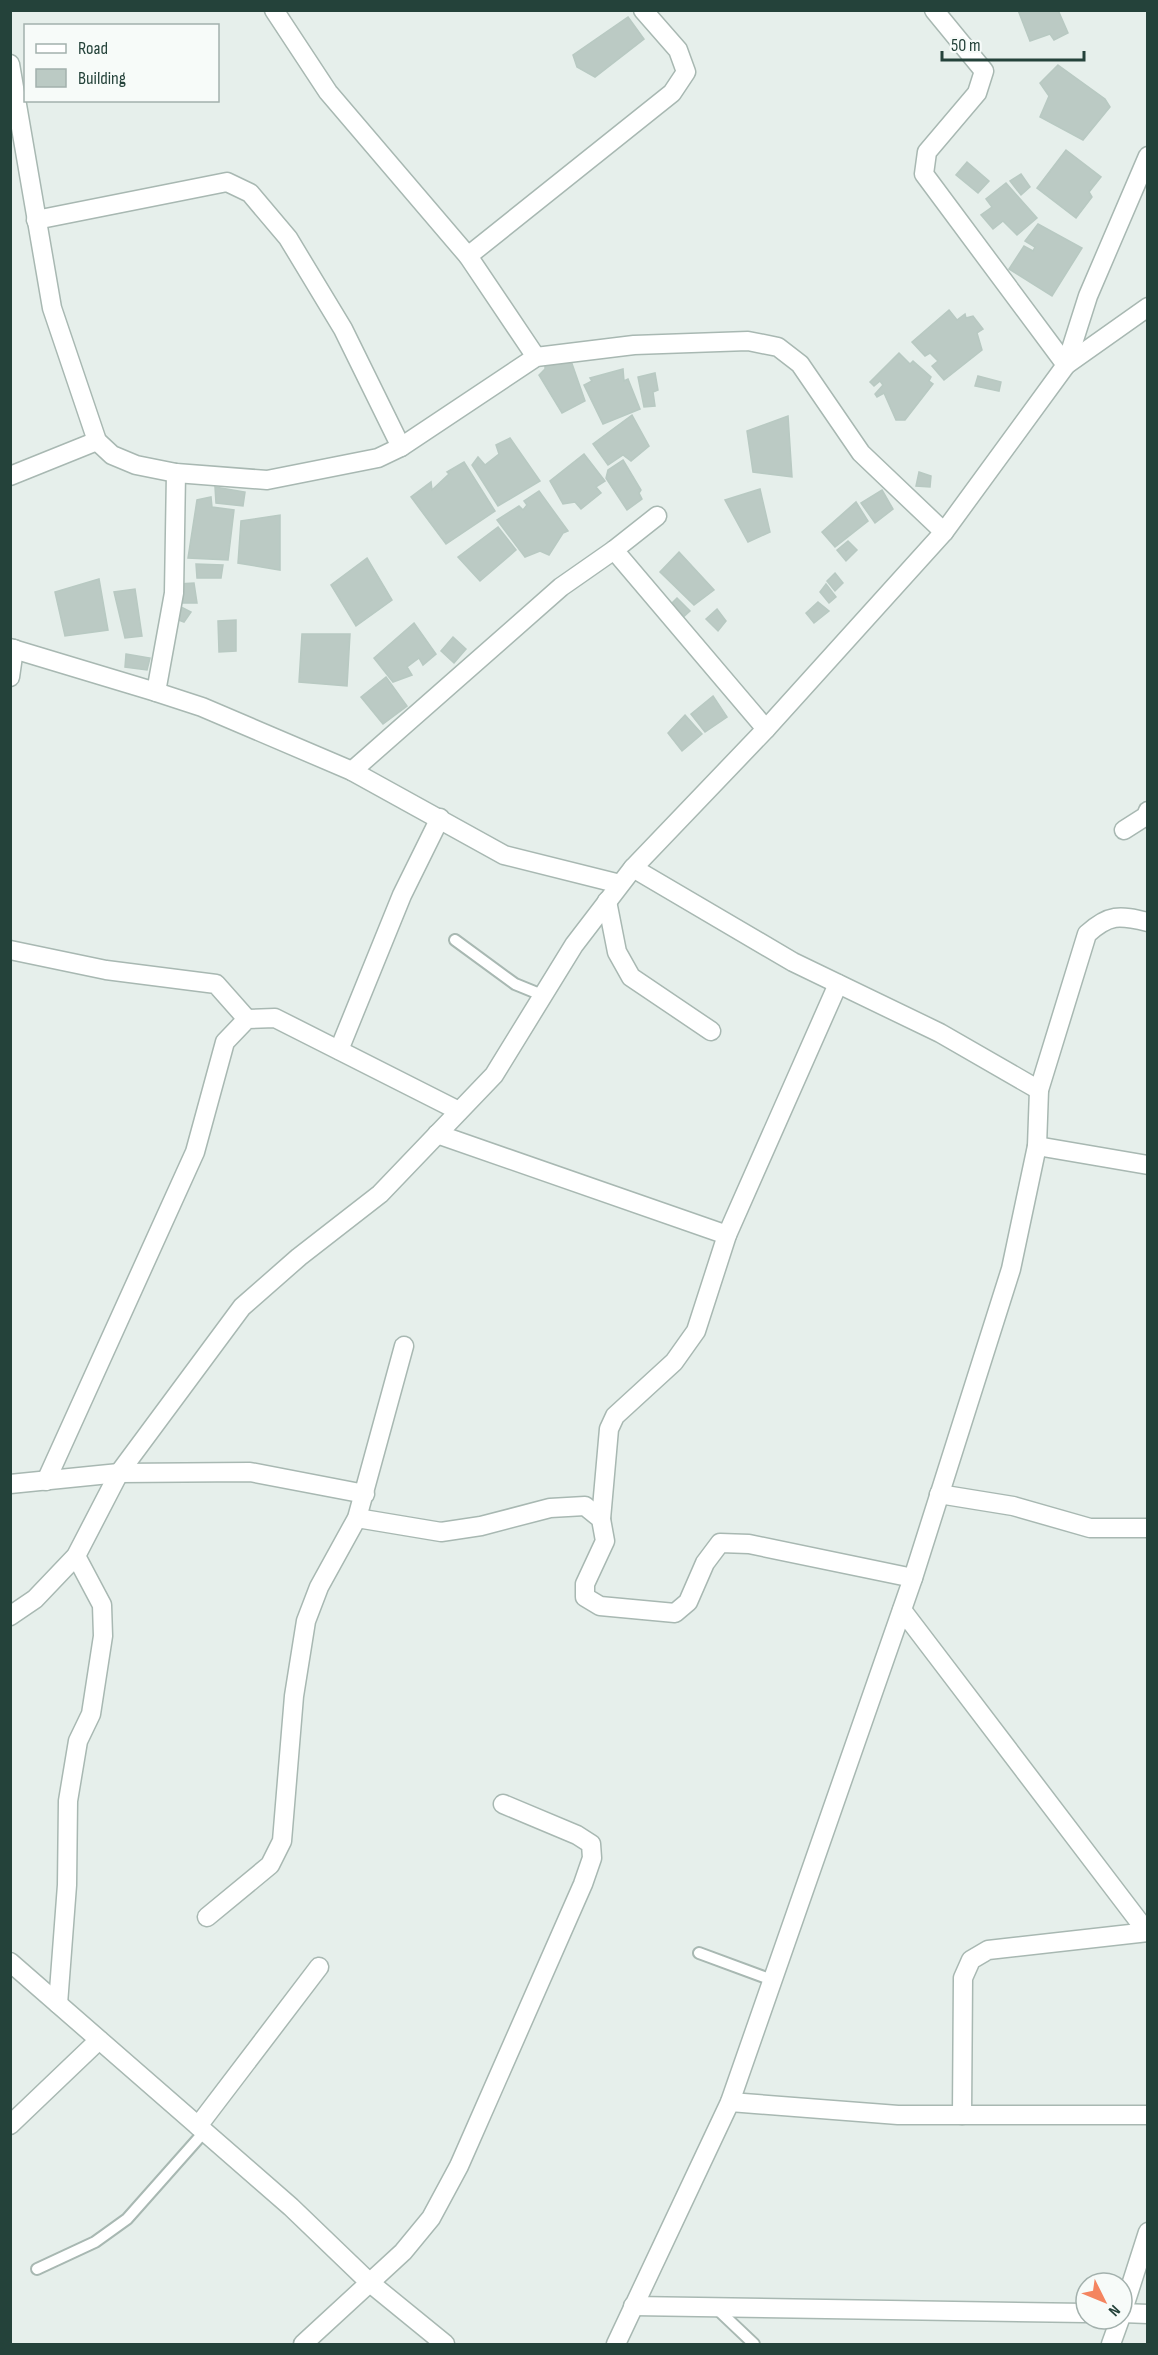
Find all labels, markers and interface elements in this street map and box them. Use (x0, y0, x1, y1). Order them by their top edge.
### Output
legend (24, 24, 219, 102)
scale bar (942, 24, 1084, 62)
text: 50 m (951, 35, 981, 56)
text: Road (78, 38, 108, 59)
text: Building (78, 68, 126, 89)
north arrow (1074, 2271, 1134, 2331)
text: N (1104, 2301, 1124, 2320)

